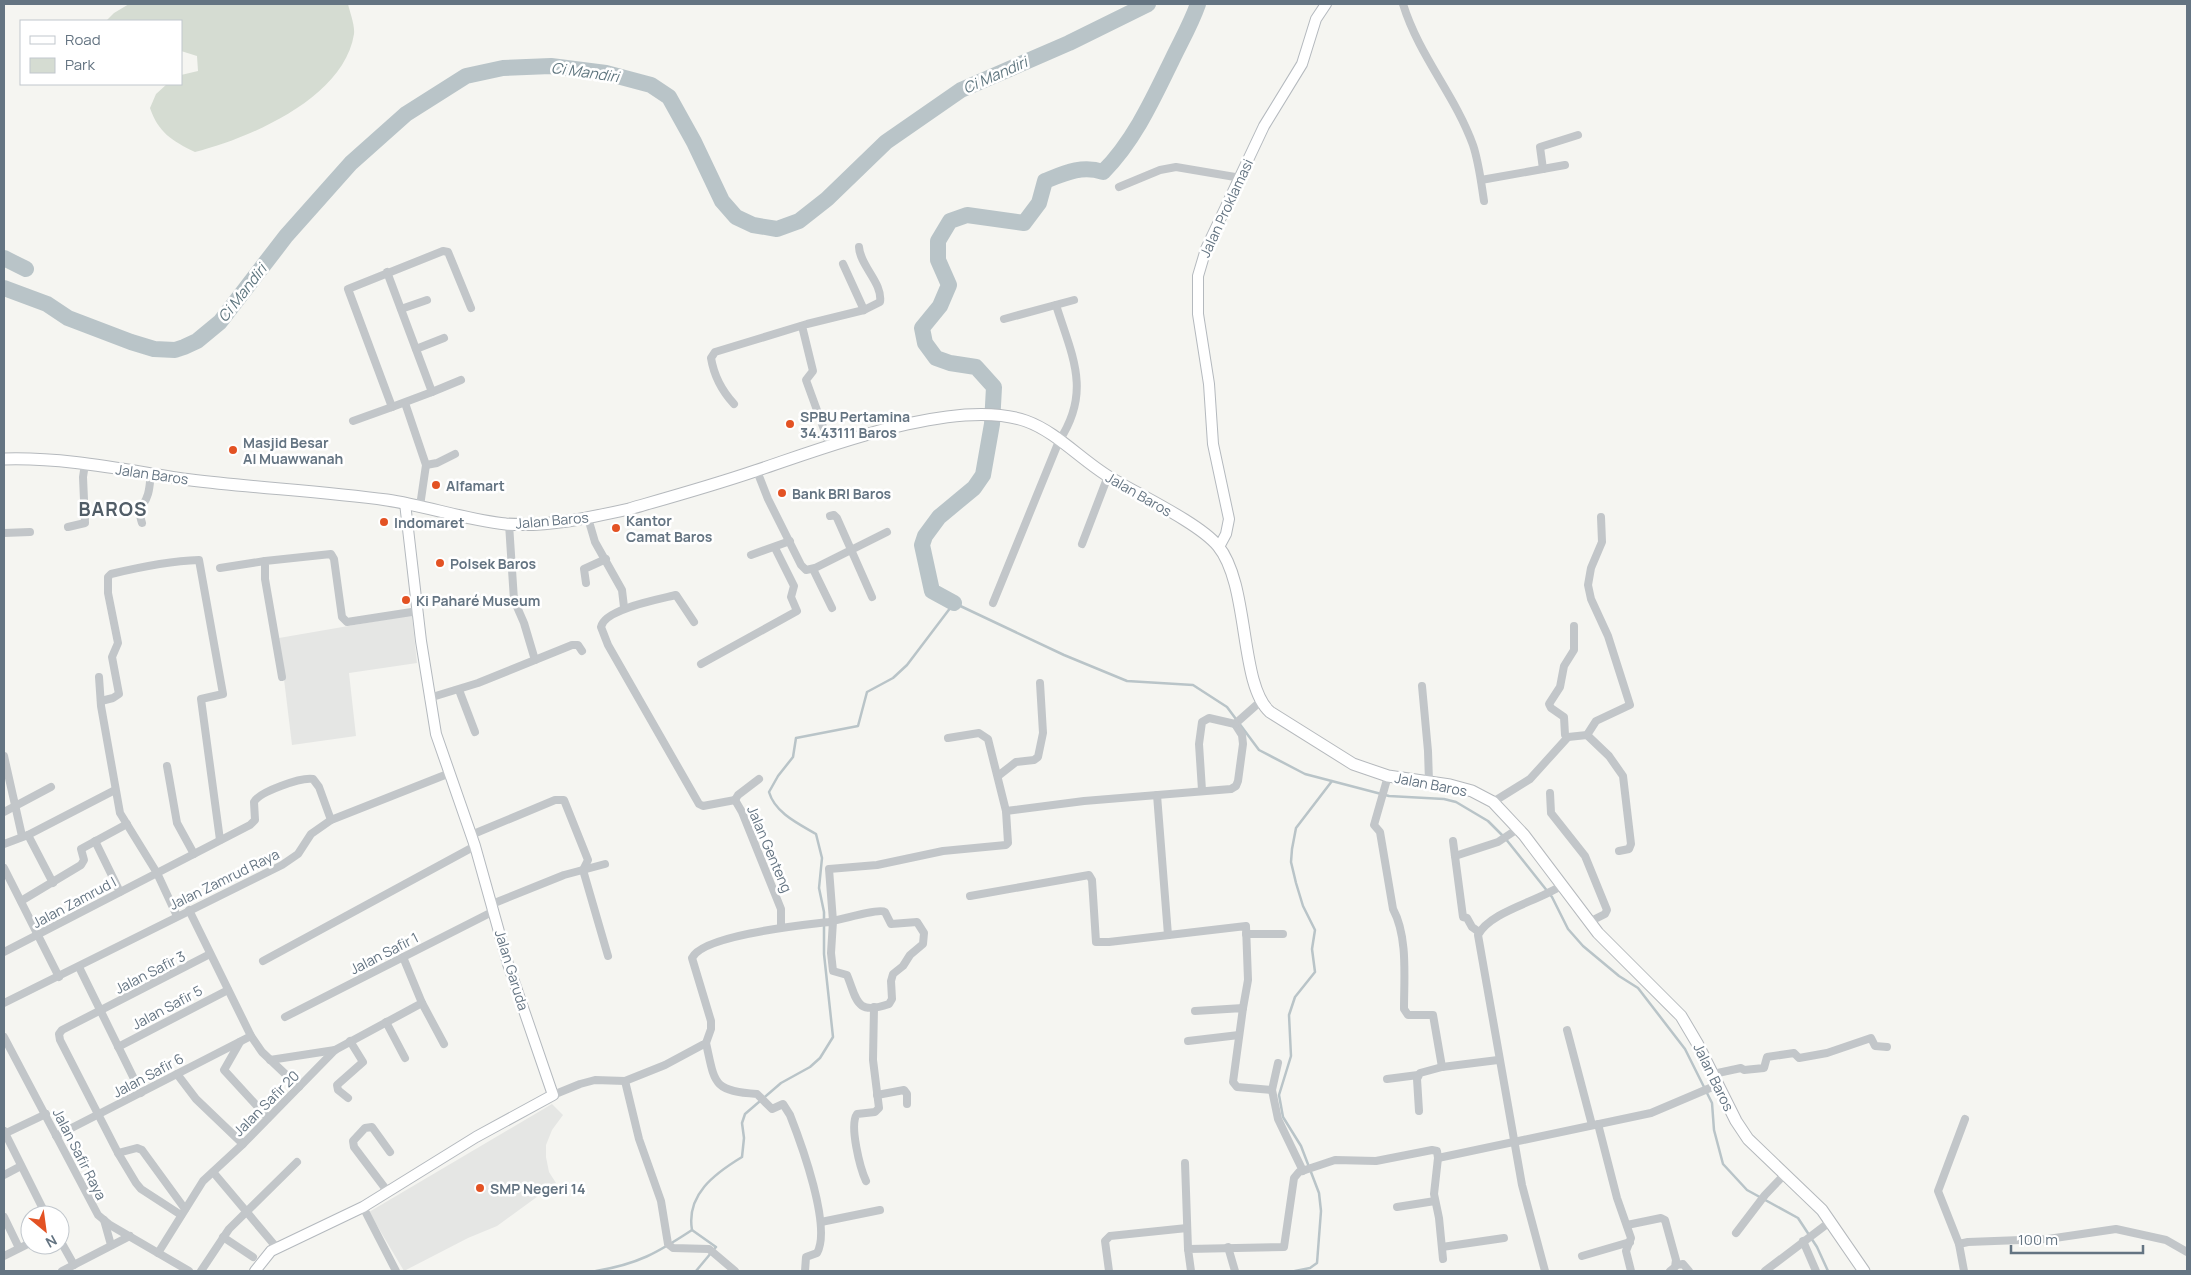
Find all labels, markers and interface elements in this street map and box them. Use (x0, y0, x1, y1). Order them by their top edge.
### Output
legend (20, 20, 182, 85)
text: Road (65, 29, 101, 50)
water label: Ci Mandiri (960, 50, 1033, 98)
text: Park (65, 54, 95, 75)
water label: Ci Mandiri (550, 57, 623, 87)
street label: Jalan Proklamasi (1195, 156, 1257, 260)
water label: Ci Mandiri (213, 258, 273, 326)
place label: SPBU Pertamina 34.43111 Baros (800, 407, 910, 442)
marker: SPBU Pertamina 34.43111 Baros (784, 418, 796, 430)
place label: Masjid Besar Al Muawwanah (243, 433, 343, 468)
marker: Masjid Besar Al Muawwanah (227, 444, 239, 456)
street label: Jalan Baros (114, 459, 190, 489)
street label: Jalan Baros (1103, 467, 1175, 521)
place label: Alfamart (446, 476, 505, 495)
marker: Alfamart (430, 479, 442, 491)
place label: Bank BRI Baros (792, 484, 892, 503)
marker: Bank BRI Baros (776, 487, 788, 499)
district label: BAROS (78, 496, 148, 522)
street label: Jalan Baros (515, 507, 589, 533)
place label: Kantor Camat Baros (626, 511, 713, 546)
place label: Indomaret (394, 513, 464, 532)
marker: Indomaret (378, 516, 390, 528)
marker: Kantor Camat Baros (610, 522, 622, 534)
place label: Polsek Baros (450, 554, 537, 573)
marker: Polsek Baros (434, 557, 446, 569)
place label: Ki Paharé Museum (416, 591, 540, 610)
marker: Ki Paharé Museum (400, 594, 412, 606)
street label: Jalan Baros (1393, 768, 1469, 800)
street label: Jalan Genteng (743, 803, 797, 895)
street label: Jalan Zamrud Raya (166, 844, 282, 914)
street label: Jalan Zamrud I (29, 872, 119, 932)
street label: Jalan Garuda (491, 927, 533, 1013)
street label: Jalan Safir 1 (346, 928, 422, 978)
street label: Jalan Safir 3 (111, 946, 189, 998)
street label: Jalan Safir 5 (128, 980, 206, 1034)
street label: Jalan Baros (1689, 1040, 1739, 1114)
street label: Jalan Safir 6 (109, 1048, 187, 1102)
street label: Jalan Safir 20 (229, 1066, 303, 1140)
street label: Jalan Safir Raya (49, 1105, 111, 1203)
place label: SMP Negeri 14 (490, 1179, 585, 1198)
marker: SMP Negeri 14 (474, 1182, 486, 1194)
north arrow (20, 1205, 70, 1255)
scale bar (2011, 1222, 2144, 1254)
text: 100 m (2018, 1229, 2058, 1250)
text: N (43, 1231, 61, 1253)

